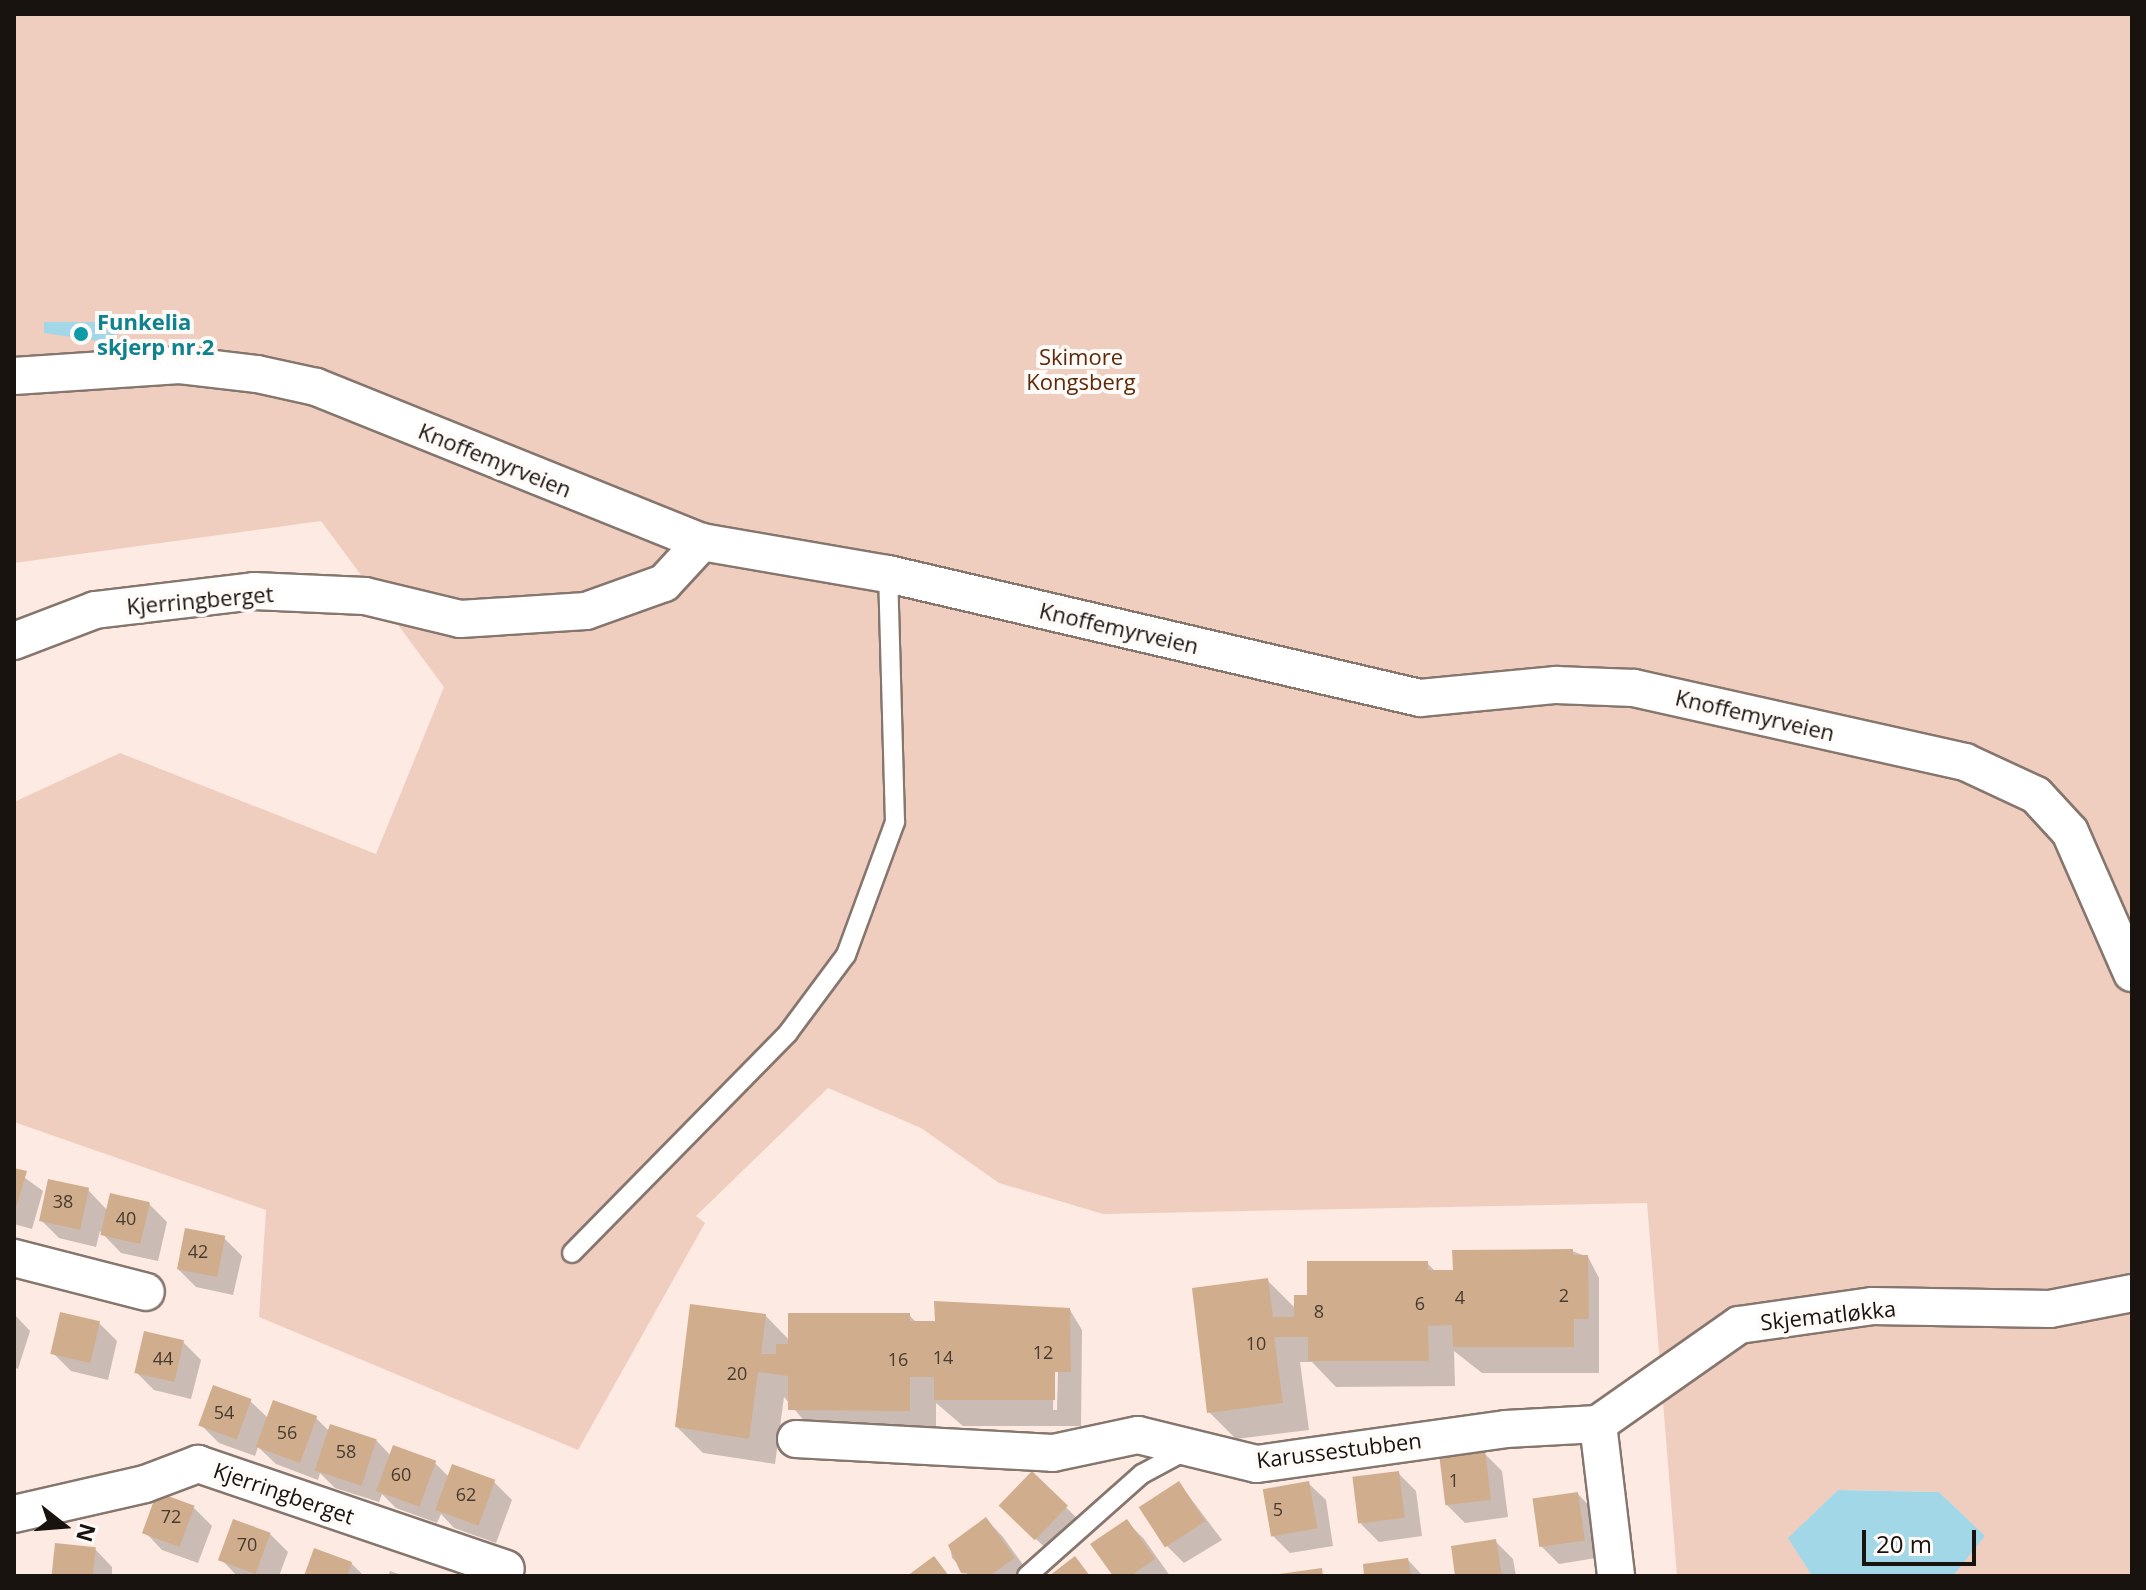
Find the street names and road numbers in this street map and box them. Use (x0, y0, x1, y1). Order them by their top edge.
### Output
street label: Knoffemyrveien (415, 417, 575, 503)
street label: Kjerringberget (125, 580, 275, 620)
street label: Knoffemyrveien (1037, 597, 1201, 659)
street label: Knoffemyrveien (1673, 684, 1837, 746)
street label: Skjematløkka (1759, 1295, 1897, 1335)
street label: Karussestubben (1255, 1427, 1423, 1473)
street label: Kjerringberget (210, 1457, 358, 1529)

